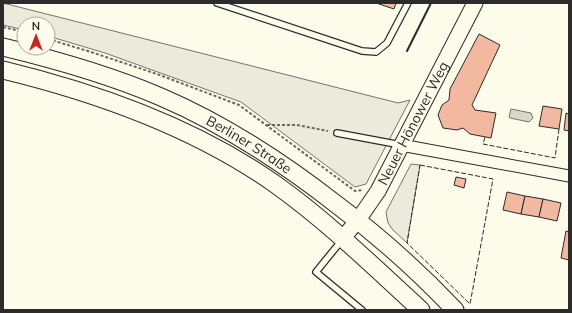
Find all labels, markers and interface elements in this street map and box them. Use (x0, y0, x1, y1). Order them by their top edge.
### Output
north arrow (16, 16, 56, 56)
text: N (32, 19, 40, 33)
street label: Neuer Hönower Weg (374, 58, 452, 188)
street label: Berliner Straße (203, 111, 295, 178)

